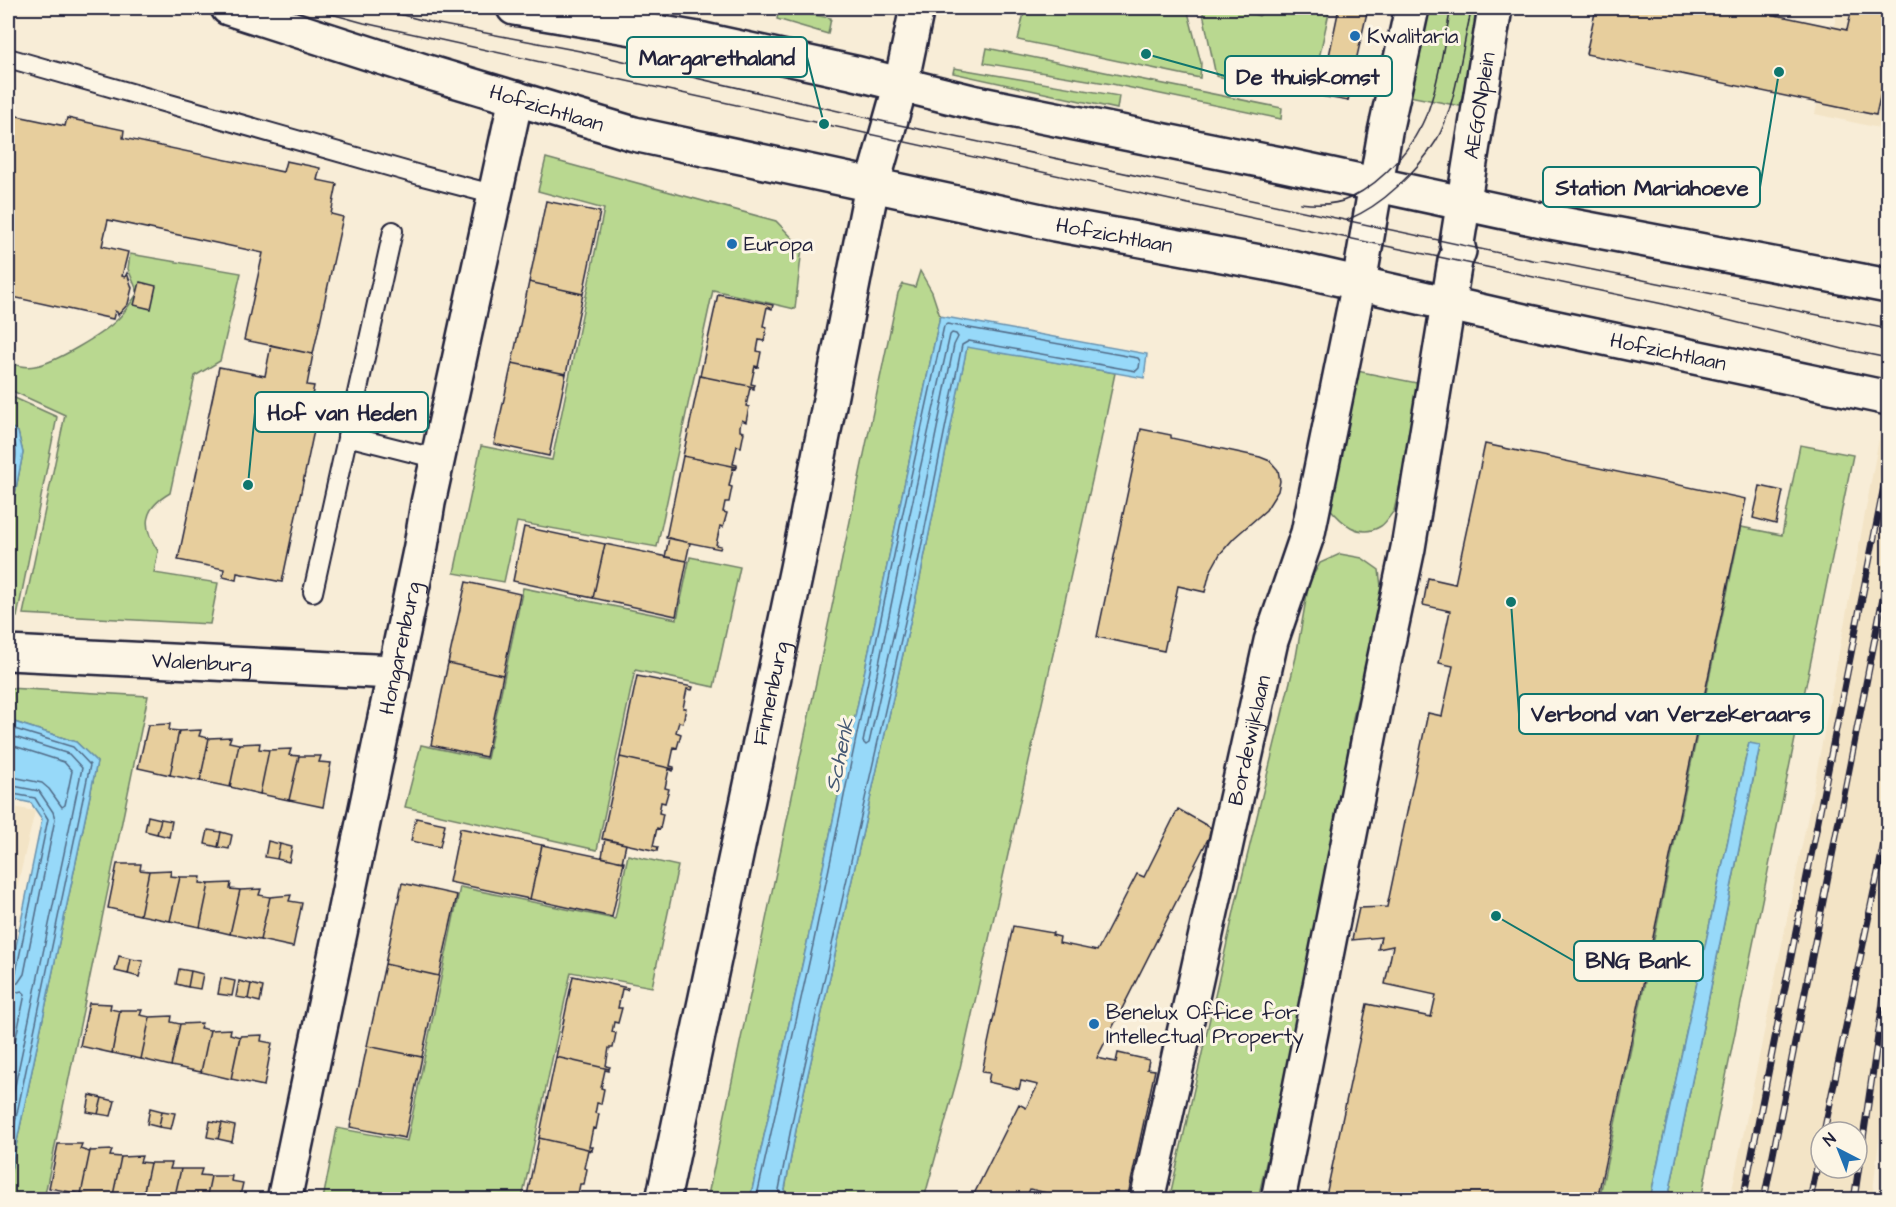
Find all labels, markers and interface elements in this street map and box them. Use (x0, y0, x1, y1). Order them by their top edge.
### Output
place label: Kwalitaria (1367, 22, 1459, 51)
marker: Kwalitaria (1348, 29, 1362, 43)
callout: Margarethaland (627, 37, 807, 77)
text: Margarethaland (639, 43, 796, 75)
street label: AEGONplein (1456, 50, 1502, 161)
callout: De thuiskomst (1225, 56, 1392, 96)
text: De thuiskomst (1236, 62, 1381, 93)
street label: Hofzichtlaan (486, 77, 607, 139)
callout: Station Mariahoeve (1543, 167, 1760, 207)
text: Station Mariahoeve (1554, 173, 1749, 204)
street label: Hofzichtlaan (1054, 210, 1175, 260)
place label: Europa (744, 230, 813, 260)
marker: Europa (725, 237, 739, 251)
street label: Hofzichtlaan (1607, 325, 1729, 378)
callout: Hof van Heden (255, 392, 428, 432)
text: Hof van Heden (267, 398, 417, 429)
street label: Hongarenburg (372, 579, 430, 717)
street label: Finnenburg (745, 638, 798, 748)
street label: Walenburg (151, 646, 253, 681)
street label: Bordewijklaan (1220, 672, 1278, 808)
callout: Verbond van Verzekeraars (1519, 694, 1823, 734)
text: Verbond van Verzekeraars (1530, 699, 1811, 730)
water label: Schenk (817, 714, 863, 795)
callout: BNG Bank (1574, 941, 1703, 981)
text: BNG Bank (1586, 946, 1691, 977)
place label: Benelux Office for Intellectual Property (1106, 998, 1304, 1053)
marker: Benelux Office for Intellectual Property (1087, 1017, 1101, 1031)
north arrow (1809, 1120, 1869, 1180)
text: N (1819, 1128, 1841, 1151)

